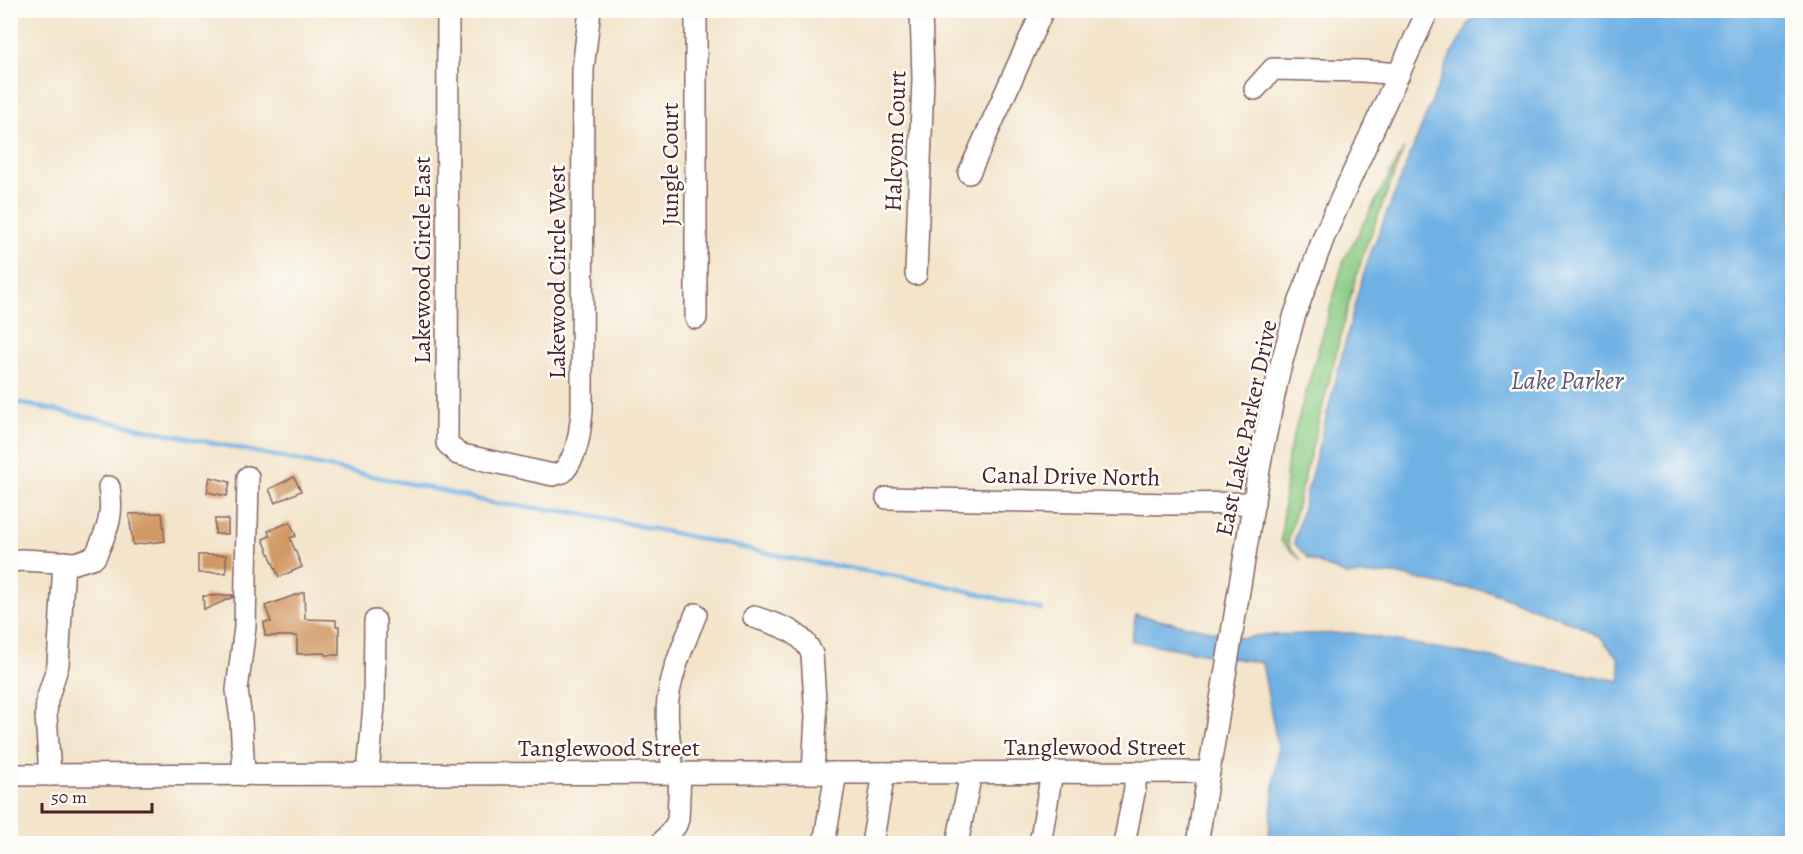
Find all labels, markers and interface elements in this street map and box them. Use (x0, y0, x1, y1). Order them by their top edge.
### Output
street label: Halcyon Court (877, 70, 913, 212)
street label: Jungle Court (654, 102, 686, 226)
street label: Lakewood Circle East (406, 156, 438, 364)
street label: Lakewood Circle West (541, 165, 573, 379)
street label: East Lake Parker Drive (1207, 317, 1285, 539)
water label: Lake Parker (1511, 363, 1624, 398)
street label: Canal Drive North (982, 458, 1161, 494)
street label: Tanglewood Street (1004, 731, 1186, 763)
street label: Tanglewood Street (518, 732, 700, 764)
scale bar (42, 776, 152, 814)
text: 50 m (51, 785, 87, 809)

